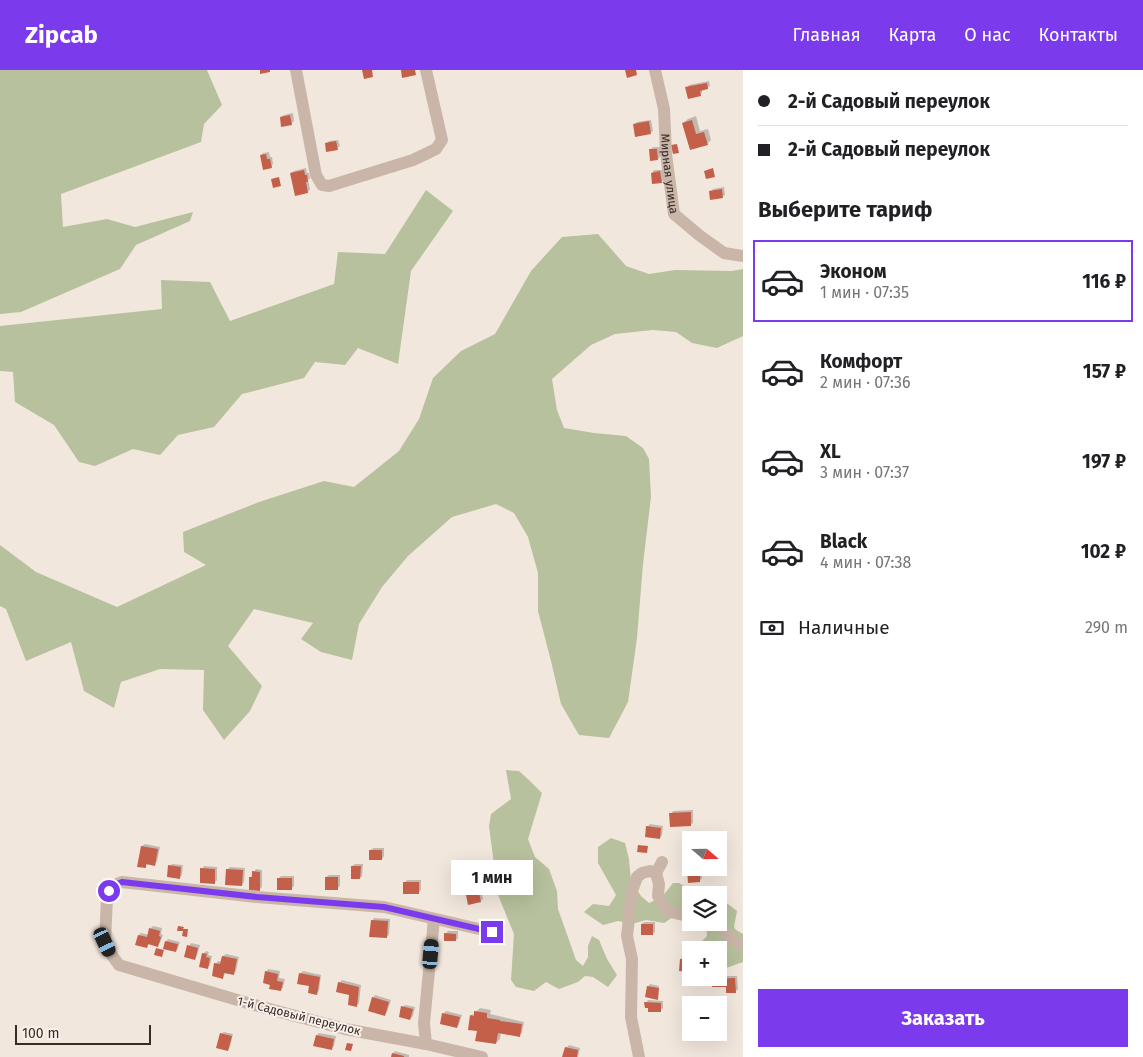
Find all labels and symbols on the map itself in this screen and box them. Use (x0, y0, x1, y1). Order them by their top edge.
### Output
street label: Мирная улица (658, 133, 681, 215)
north arrow (682, 831, 728, 876)
callout: 1 мин (451, 860, 533, 894)
route start (98, 880, 120, 902)
route end (481, 921, 503, 943)
car (91, 925, 118, 959)
car (422, 938, 439, 970)
street label: 1-й Садовый переулок (236, 994, 363, 1038)
scale bar (15, 1022, 151, 1045)

